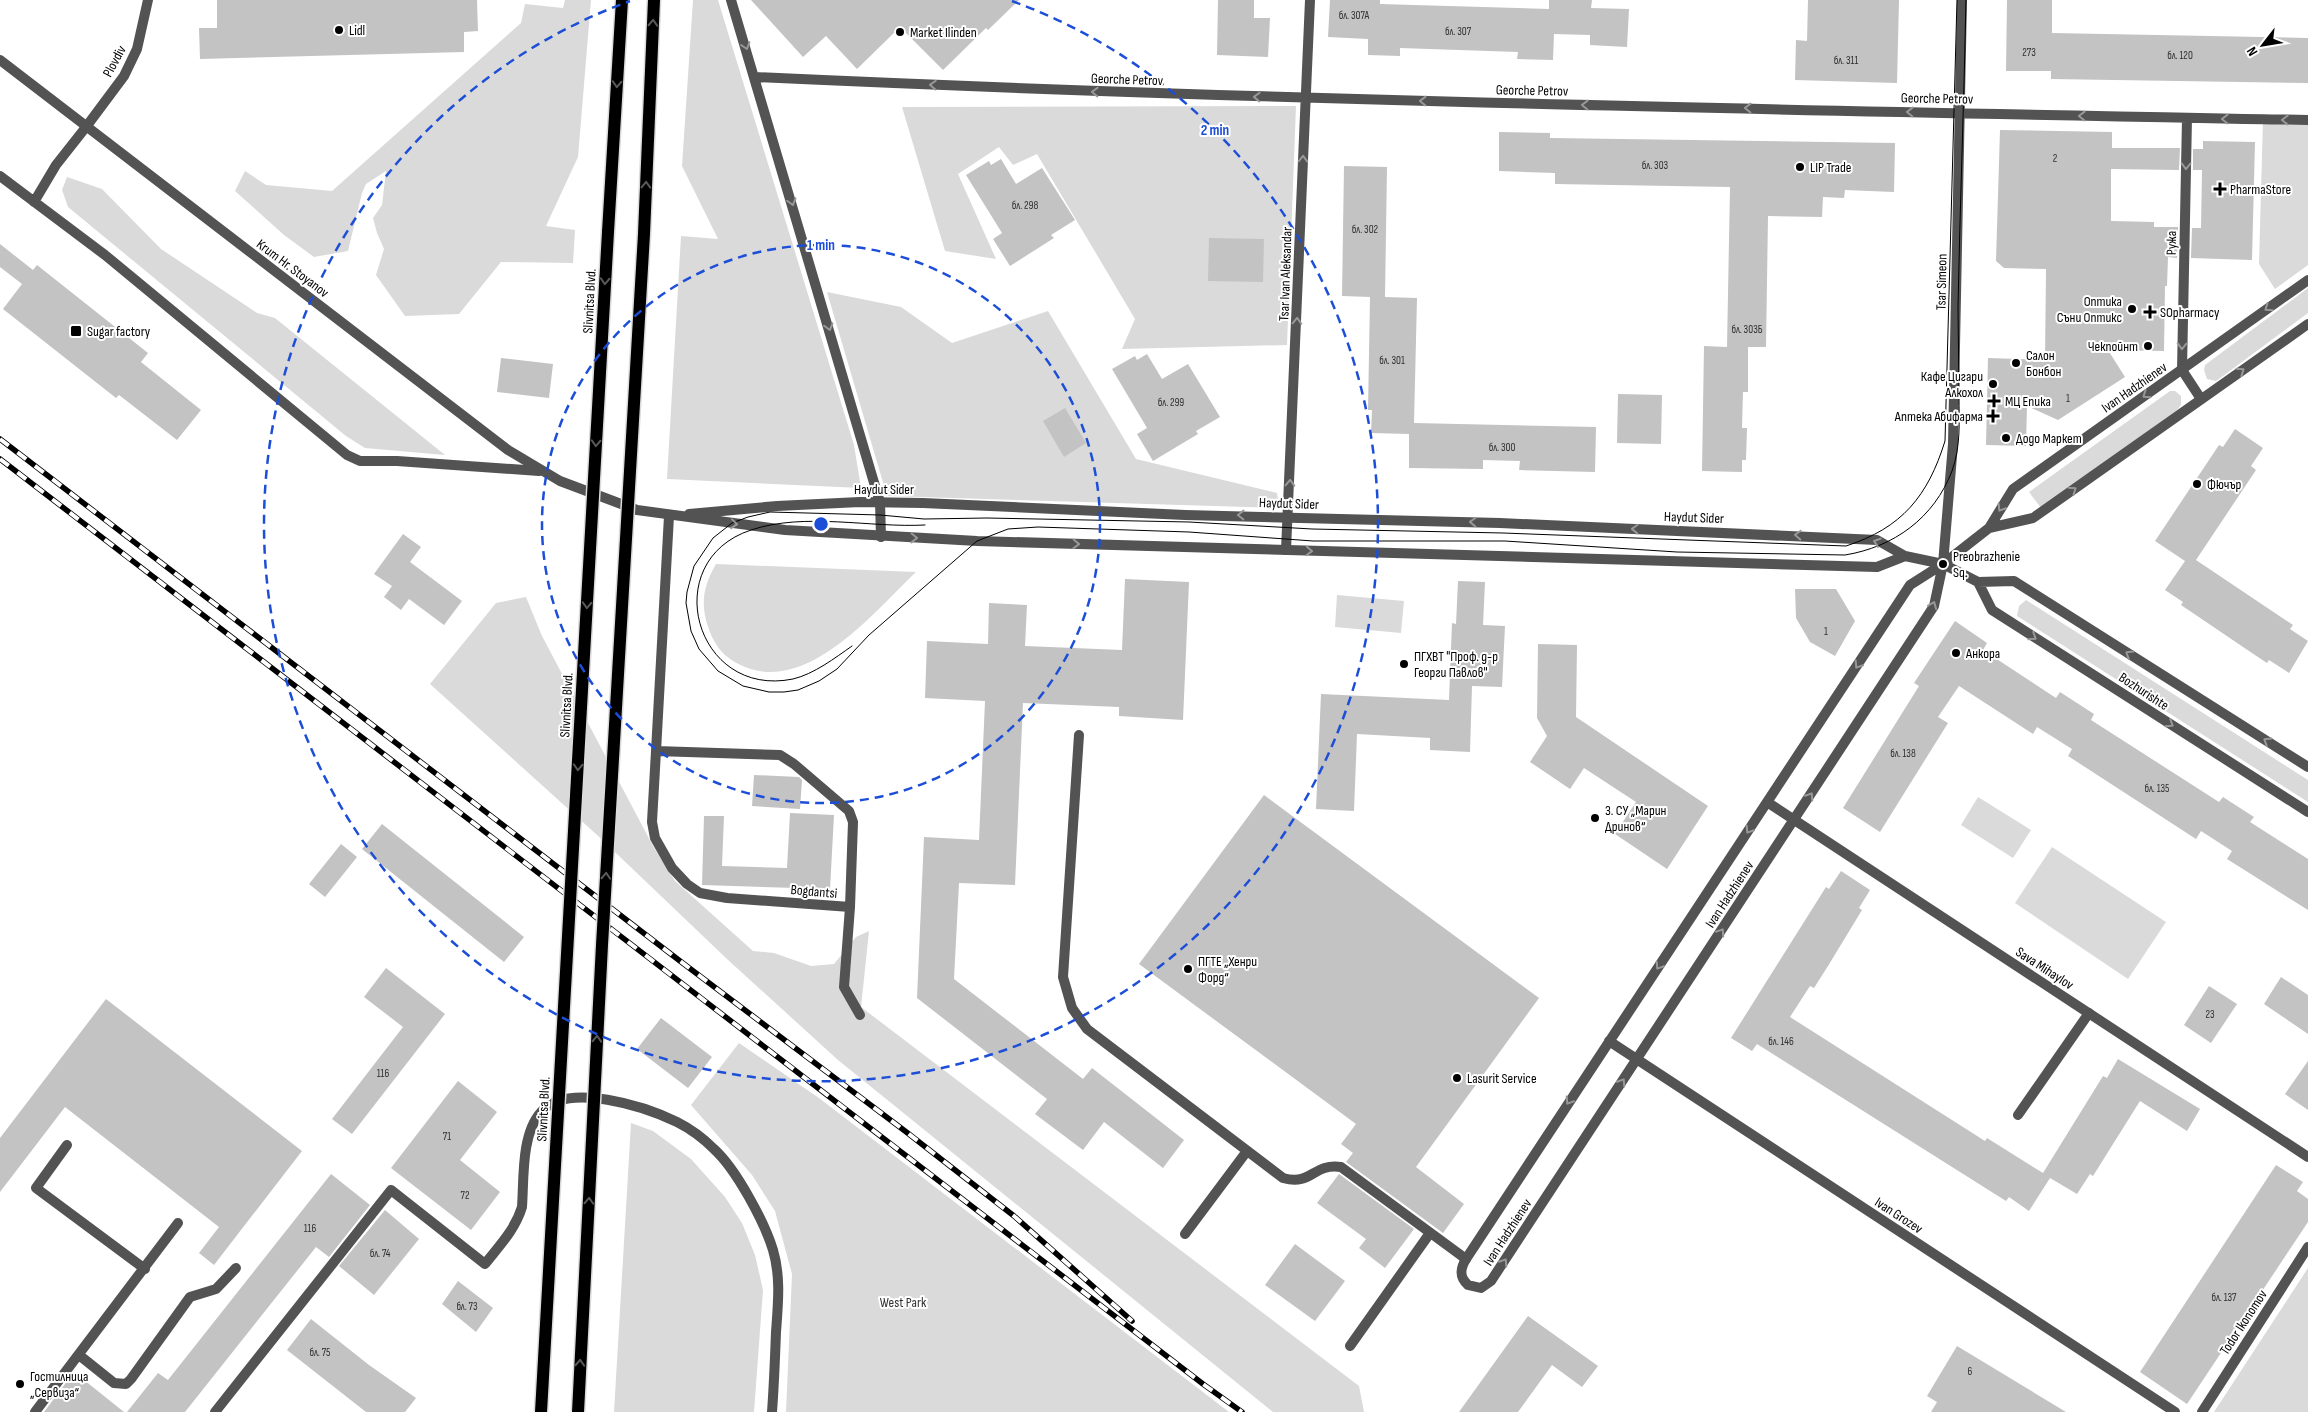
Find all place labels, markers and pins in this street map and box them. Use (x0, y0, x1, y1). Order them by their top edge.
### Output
place label: Lidl (349, 22, 365, 39)
marker: Lidl (333, 24, 345, 36)
place label: Market Ilinden (910, 24, 977, 41)
marker: Market Ilinden (894, 26, 906, 38)
place label: LIP Trade (1810, 159, 1851, 176)
marker: LIP Trade (1794, 161, 1806, 173)
place label: PharmaStore (2230, 181, 2291, 198)
marker: PharmaStore (2214, 183, 2226, 195)
place label: Оптика Съни Оптикс (2057, 293, 2122, 326)
marker: Оптика Съни Оптикс (2126, 303, 2138, 315)
place label: SOpharmacy (2160, 304, 2220, 321)
marker: SOpharmacy (2144, 306, 2156, 318)
place label: Sugar factory (87, 323, 151, 340)
marker: Sugar factory (69, 324, 83, 338)
place label: Чекпойнт (2088, 338, 2138, 355)
marker: Чекпойнт (2142, 340, 2154, 352)
place label: Салон Бонбон (2026, 347, 2061, 380)
marker: Салон Бонбон (2010, 357, 2022, 369)
place label: Кафе Цигари Алкохол (1921, 368, 1983, 401)
marker: Кафе Цигари Алкохол (1987, 378, 1999, 390)
place label: МЦ Епика (2005, 393, 2051, 410)
marker: МЦ Епика (1987, 394, 2001, 408)
place label: Аптека Абифарма (1894, 408, 1983, 425)
marker: Аптека Абифарма (1987, 410, 1999, 422)
place label: Додо Маркет (2016, 430, 2082, 447)
marker: Додо Маркет (2000, 432, 2012, 444)
place label: Фючър (2207, 476, 2242, 493)
marker: Фючър (2191, 478, 2203, 490)
centre of rings (812, 515, 830, 533)
place label: Preobrazhenie Sq. (1953, 548, 2020, 581)
marker: Preobrazhenie Sq. (1937, 558, 1949, 570)
place label: Анкора (1965, 645, 2000, 662)
marker: Анкора (1950, 647, 1962, 659)
place label: ПГХВТ "Проф. д-р Георги Павлов" (1414, 648, 1498, 681)
marker: ПГХВТ "Проф. д-р Георги Павлов" (1398, 658, 1410, 670)
place label: 3. СУ „Марин Дринов“ (1605, 802, 1667, 835)
marker: 3. СУ „Марин Дринов“ (1589, 812, 1601, 824)
place label: ПГТЕ „Хенри Форд“ (1198, 953, 1257, 986)
marker: ПГТЕ „Хенри Форд“ (1182, 963, 1194, 975)
place label: Lasurit Service (1467, 1070, 1537, 1087)
marker: Lasurit Service (1451, 1072, 1463, 1084)
place label: Гостилница „Сервиза“ (30, 1368, 88, 1401)
marker: Гостилница „Сервиза“ (14, 1378, 26, 1390)

